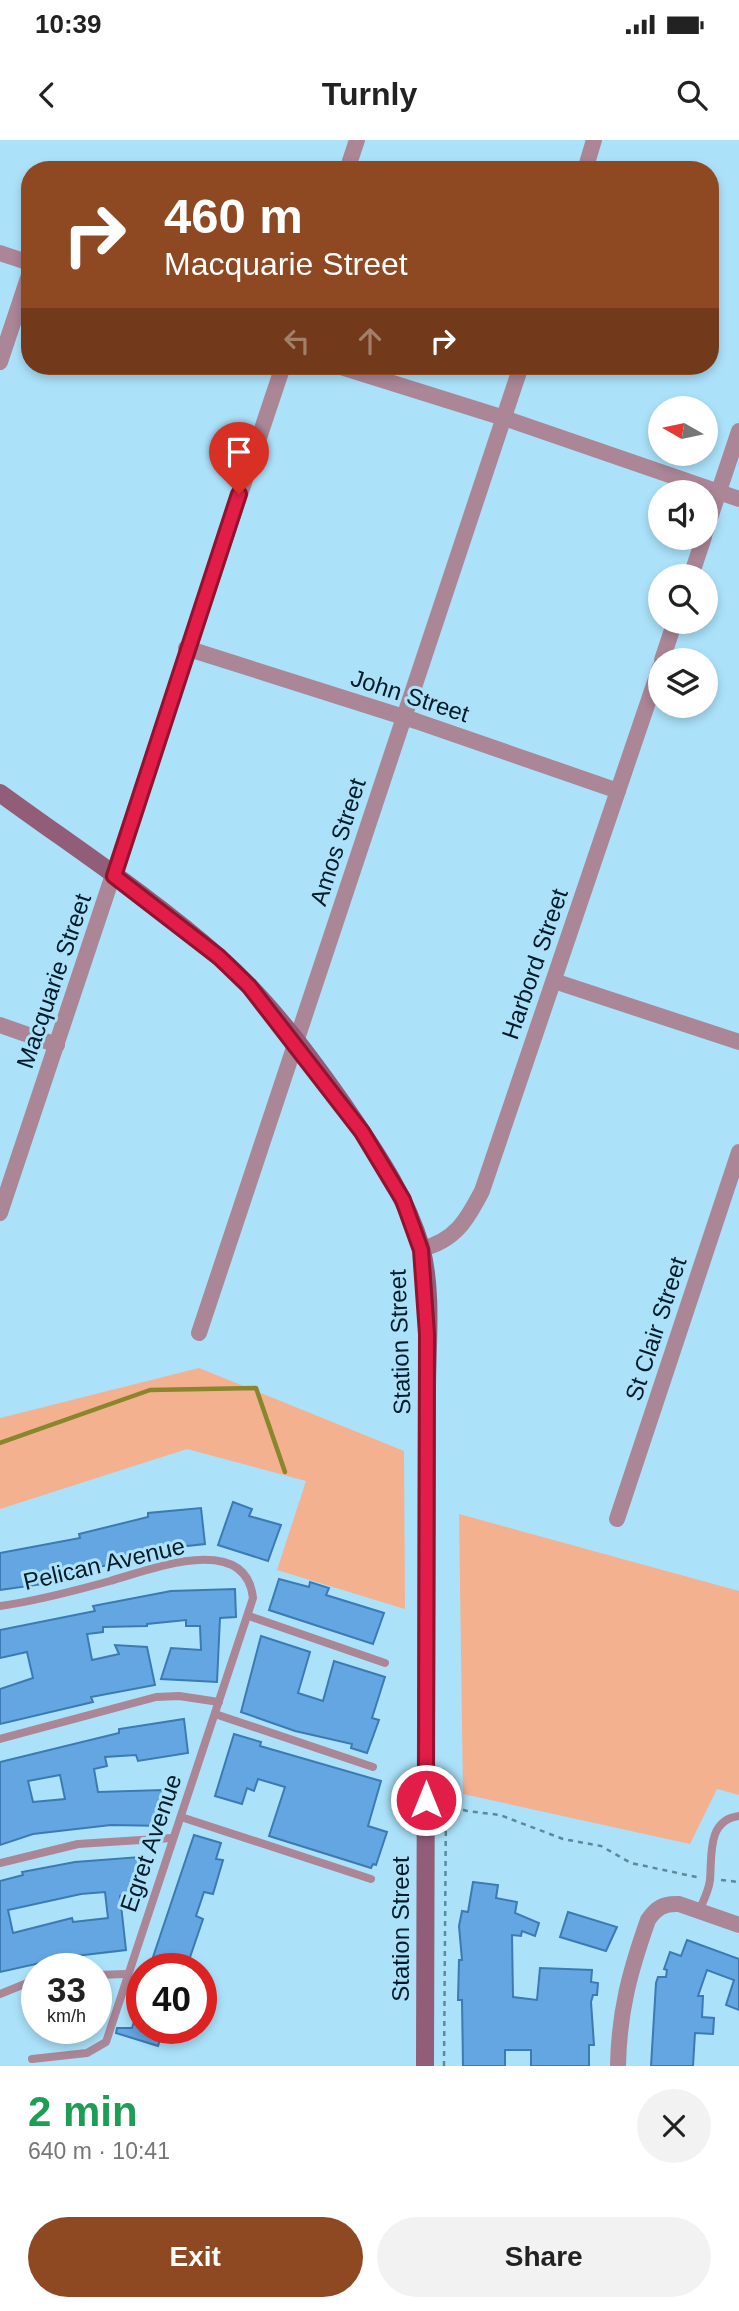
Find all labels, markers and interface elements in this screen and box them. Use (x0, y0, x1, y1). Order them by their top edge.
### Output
text: 10:39 (35, 9, 102, 39)
icon: back (28, 76, 66, 114)
text: Turnly (322, 76, 417, 112)
icon: search (673, 76, 711, 114)
icon: right (49, 189, 140, 280)
text: 460 m (164, 189, 303, 243)
text: Macquarie Street (164, 246, 408, 282)
icon: left (278, 322, 316, 360)
icon: ahead (351, 322, 389, 360)
icon: right (424, 322, 462, 360)
north arrow (648, 396, 718, 466)
map controls (648, 396, 718, 718)
pin (209, 422, 269, 494)
icon: arrive (220, 433, 258, 471)
button: sound (648, 480, 718, 550)
button: search (648, 564, 718, 634)
button: layers (648, 648, 718, 718)
street label: John Street (348, 664, 473, 727)
street label: Amos Street (304, 775, 371, 909)
street label: Harbord Street (496, 885, 573, 1043)
street label: Macquarie Street (11, 890, 96, 1072)
street label: St Clair Street (620, 1253, 692, 1404)
street label: Station Street (383, 1269, 416, 1415)
street label: Pelican Avenue (20, 1532, 187, 1595)
position arrow (389, 1763, 463, 1837)
street label: Egret Avenue (114, 1771, 187, 1915)
street label: Station Street (387, 1856, 414, 2002)
speed limit sign: 40 (126, 1953, 217, 2044)
text: 33 (47, 1970, 86, 2009)
text: km/h (47, 2006, 86, 2026)
text: 2 min (28, 2088, 138, 2135)
button: close (637, 2089, 711, 2163)
text: 640 m · 10:41 (28, 2138, 170, 2164)
button: Exit (28, 2217, 363, 2297)
button: Share (377, 2217, 711, 2297)

